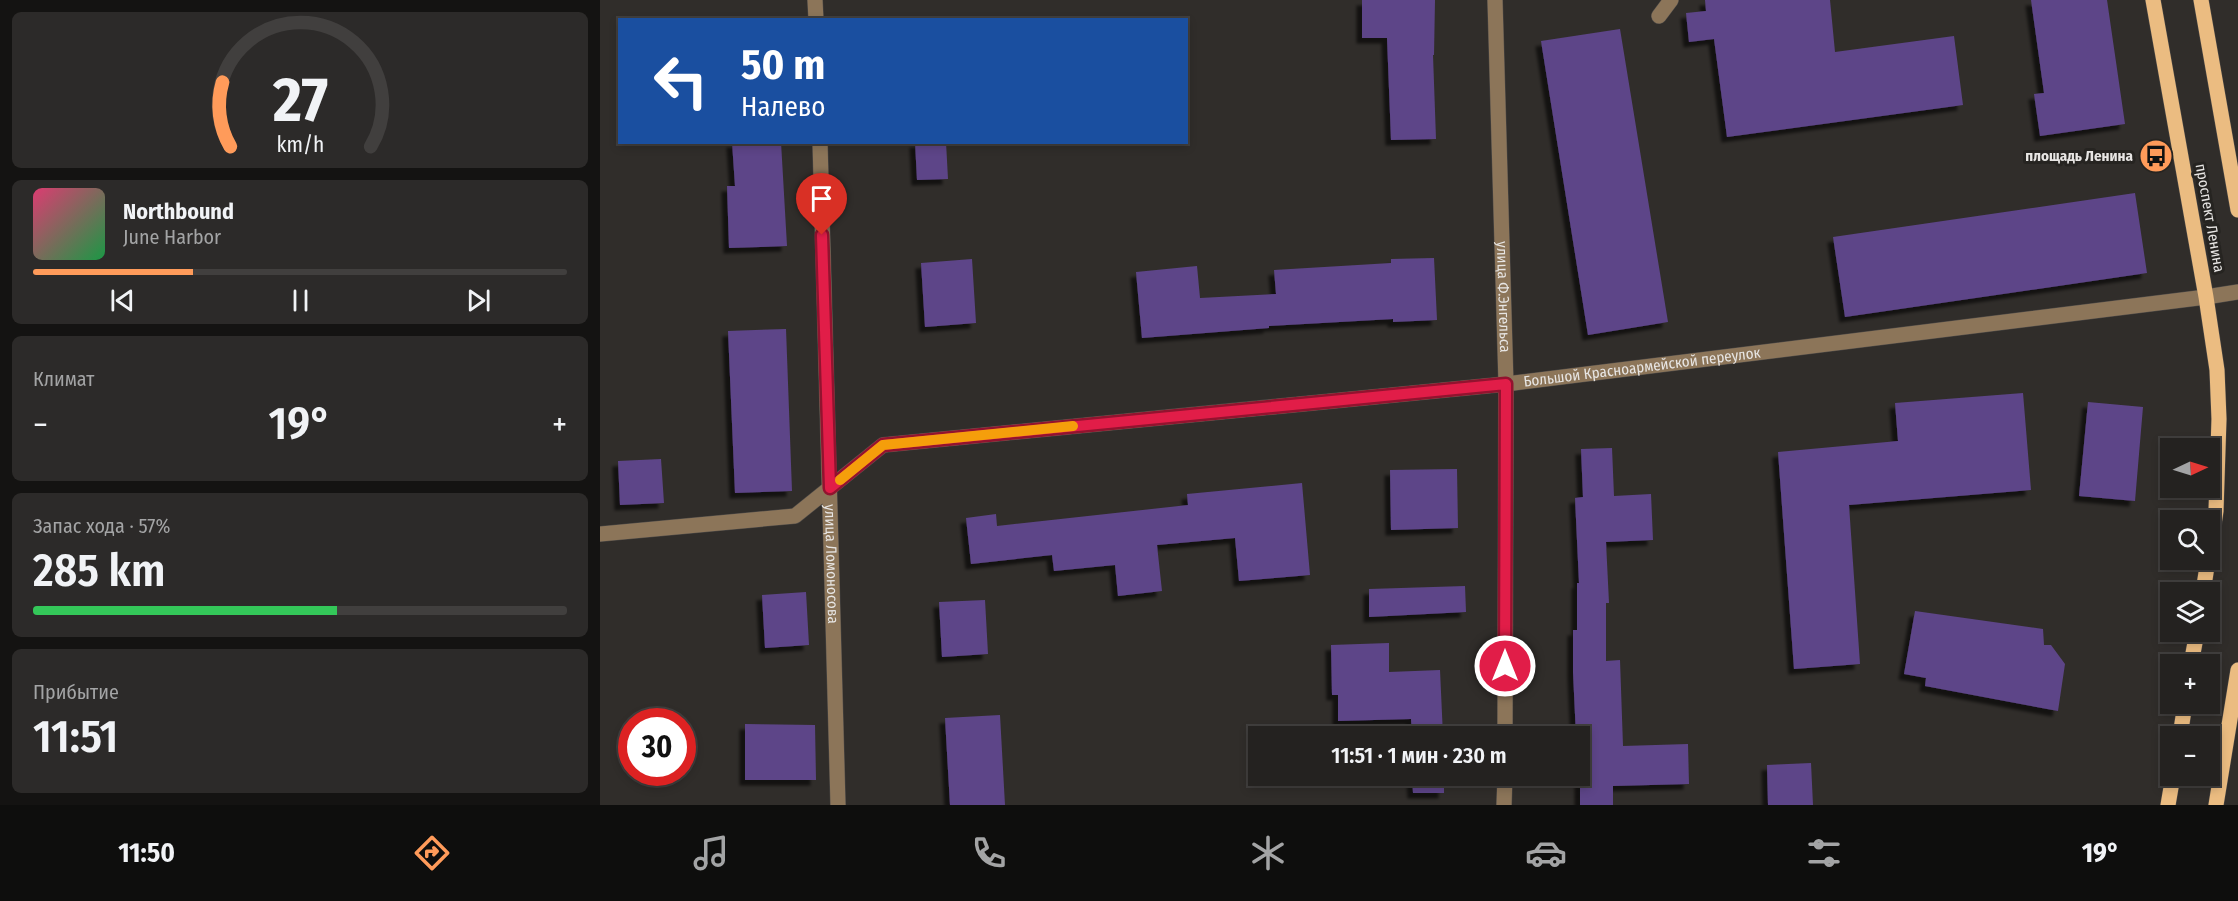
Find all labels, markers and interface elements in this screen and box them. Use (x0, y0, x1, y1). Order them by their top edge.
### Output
text: 50 m (741, 40, 825, 90)
icon: left (642, 42, 720, 120)
text: 27 (271, 63, 328, 138)
text: Налево (741, 91, 825, 123)
text: km/h (276, 132, 324, 158)
bus stop icon: площадь Ленина (2138, 138, 2174, 174)
place label: площадь Ленина (2025, 147, 2134, 165)
street label: проспект Ленина (2192, 162, 2228, 274)
pin (796, 173, 847, 235)
icon: arrive (805, 182, 838, 215)
text: Northbound (123, 198, 234, 225)
text: June Harbor (123, 225, 221, 249)
street label: улица Ф.Энгельса (1493, 241, 1514, 353)
icon: previous (106, 284, 139, 317)
icon: pause (284, 284, 317, 317)
icon: next (462, 284, 495, 317)
street label: Большой Красноармейской переулок (1523, 343, 1762, 391)
text: Климат (33, 367, 94, 391)
text: 19° (269, 397, 331, 451)
text: − (33, 405, 48, 445)
text: + (552, 405, 567, 445)
north arrow (2160, 438, 2220, 498)
map controls (2160, 438, 2220, 786)
street label: улица Ломоносова (821, 504, 842, 624)
button: search (2160, 510, 2220, 570)
text: Запас хода · 57% (33, 514, 170, 538)
text: 285 km (33, 544, 165, 598)
button: layers (2160, 582, 2220, 642)
position arrow (1473, 634, 1537, 698)
button: + (2160, 654, 2220, 714)
text: Прибытие (33, 680, 119, 704)
speed limit sign: 30 (618, 708, 696, 786)
text: 11:51 (33, 710, 118, 764)
button: − (2160, 726, 2220, 786)
text: 11:51 · 1 мин · 230 m (1331, 742, 1507, 769)
icon: directions (411, 832, 453, 874)
icon: music (690, 832, 732, 874)
icon: phone (968, 832, 1010, 874)
icon: climate (1247, 832, 1289, 874)
icon: car (1525, 832, 1567, 874)
icon: filters (1803, 832, 1845, 874)
text: 11:50 (118, 837, 175, 869)
text: 19° (2082, 837, 2120, 869)

